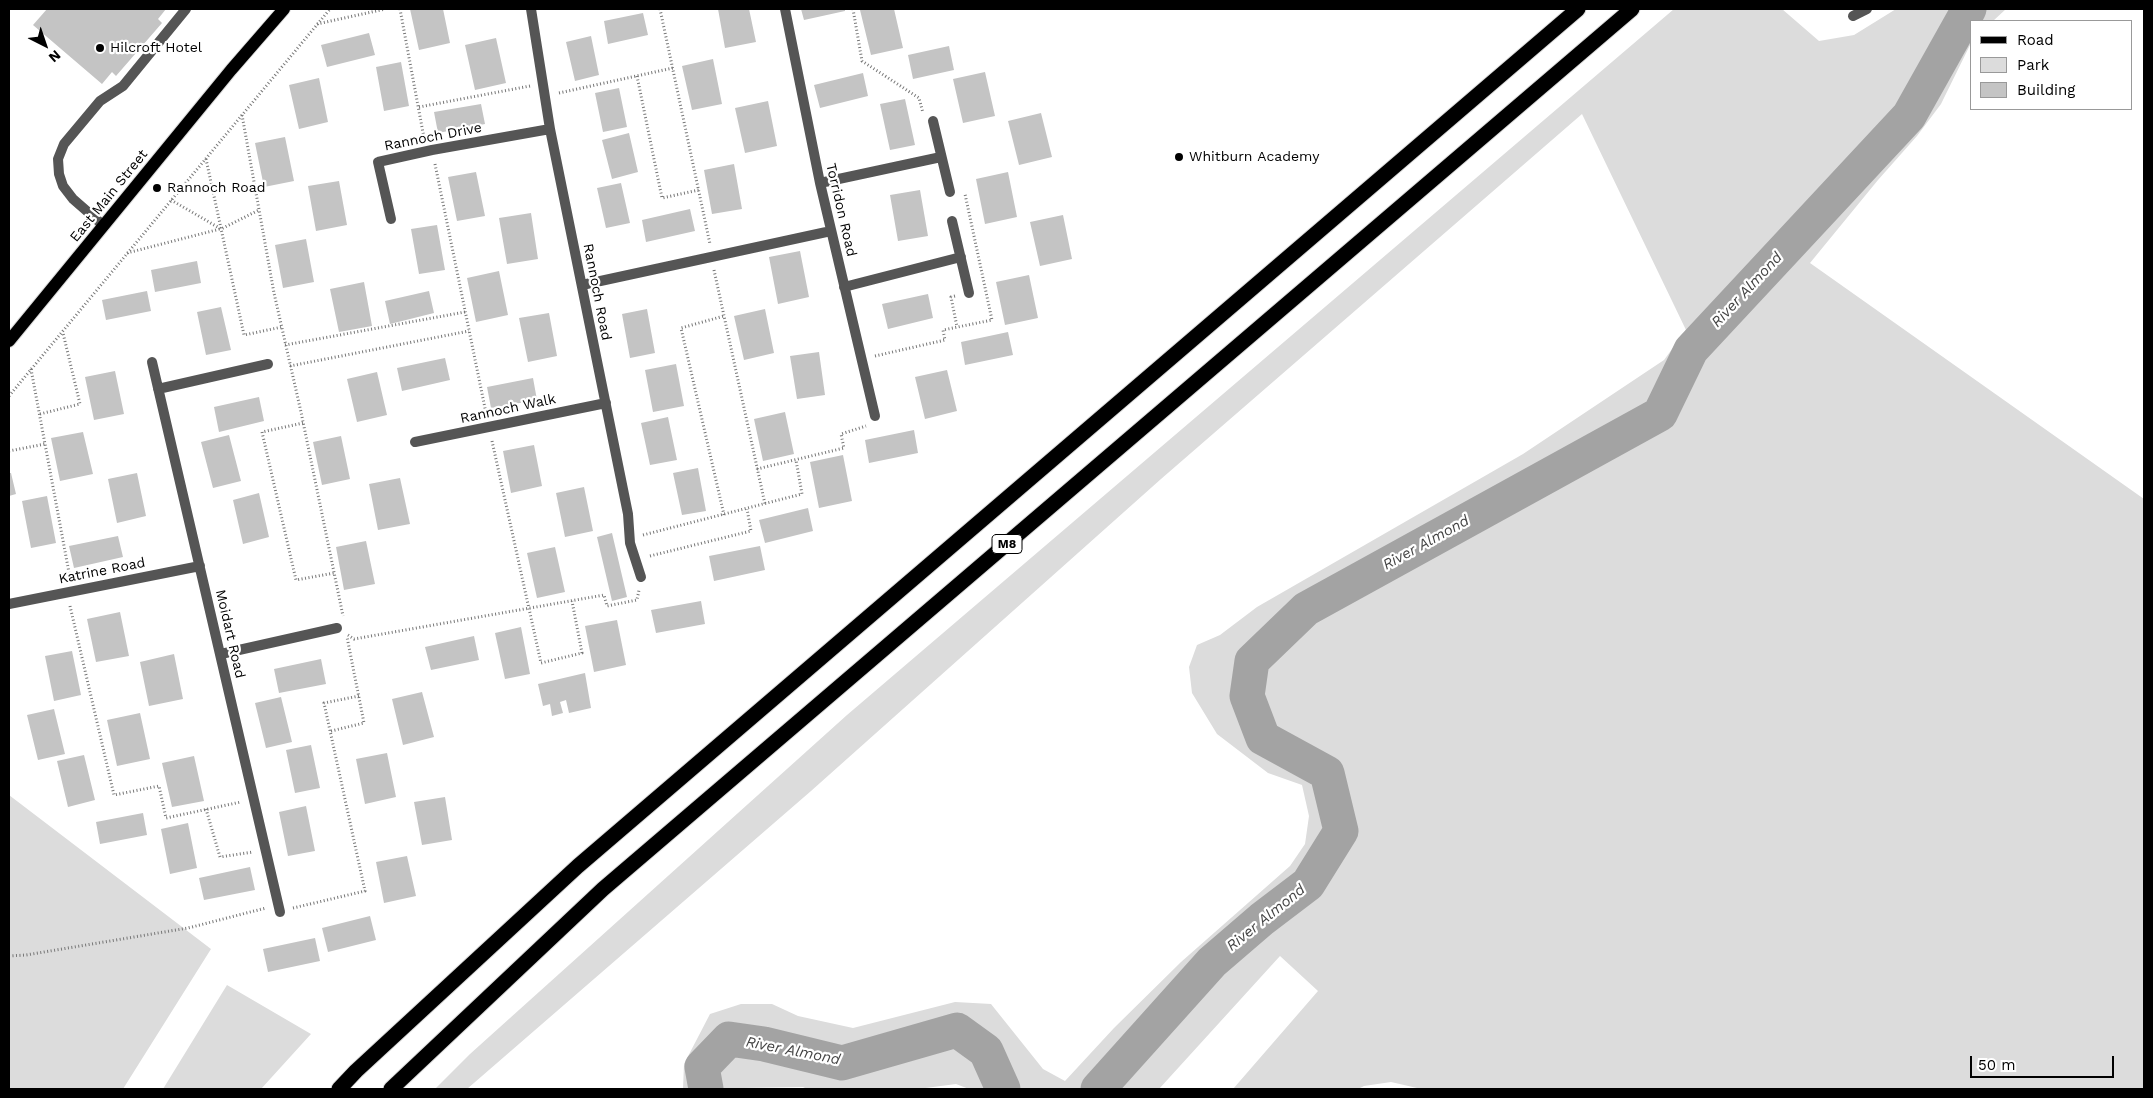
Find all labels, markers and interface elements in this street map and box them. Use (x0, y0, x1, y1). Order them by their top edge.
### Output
north arrow (20, 20, 70, 70)
legend (1970, 20, 2133, 110)
text: Road (2017, 31, 2054, 49)
place label: Hilcroft Hotel (110, 40, 202, 56)
marker: Hilcroft Hotel (94, 42, 106, 54)
text: N (46, 47, 64, 66)
text: Park (2017, 56, 2049, 74)
text: Building (2017, 81, 2075, 99)
street label: Rannoch Drive (383, 119, 483, 155)
street label: East Main Street (67, 146, 151, 246)
place label: Whitburn Academy (1189, 149, 1319, 165)
marker: Whitburn Academy (1173, 151, 1185, 163)
street label: Torridon Road (822, 162, 860, 258)
place label: Rannoch Road (167, 180, 265, 196)
marker: Rannoch Road (151, 182, 163, 194)
street label: Rannoch Road (579, 242, 615, 342)
water label: River Almond (1708, 249, 1786, 331)
street label: Rannoch Walk (459, 391, 557, 427)
water label: River Almond (1380, 512, 1472, 574)
road number: M8 (992, 534, 1022, 554)
street label: Katrine Road (57, 554, 147, 588)
street label: Moidart Road (212, 588, 248, 680)
water label: River Almond (1223, 881, 1309, 955)
water label: River Almond (744, 1033, 842, 1069)
scale bar (1973, 1046, 2117, 1078)
text: 50 m (1978, 1056, 2015, 1074)

